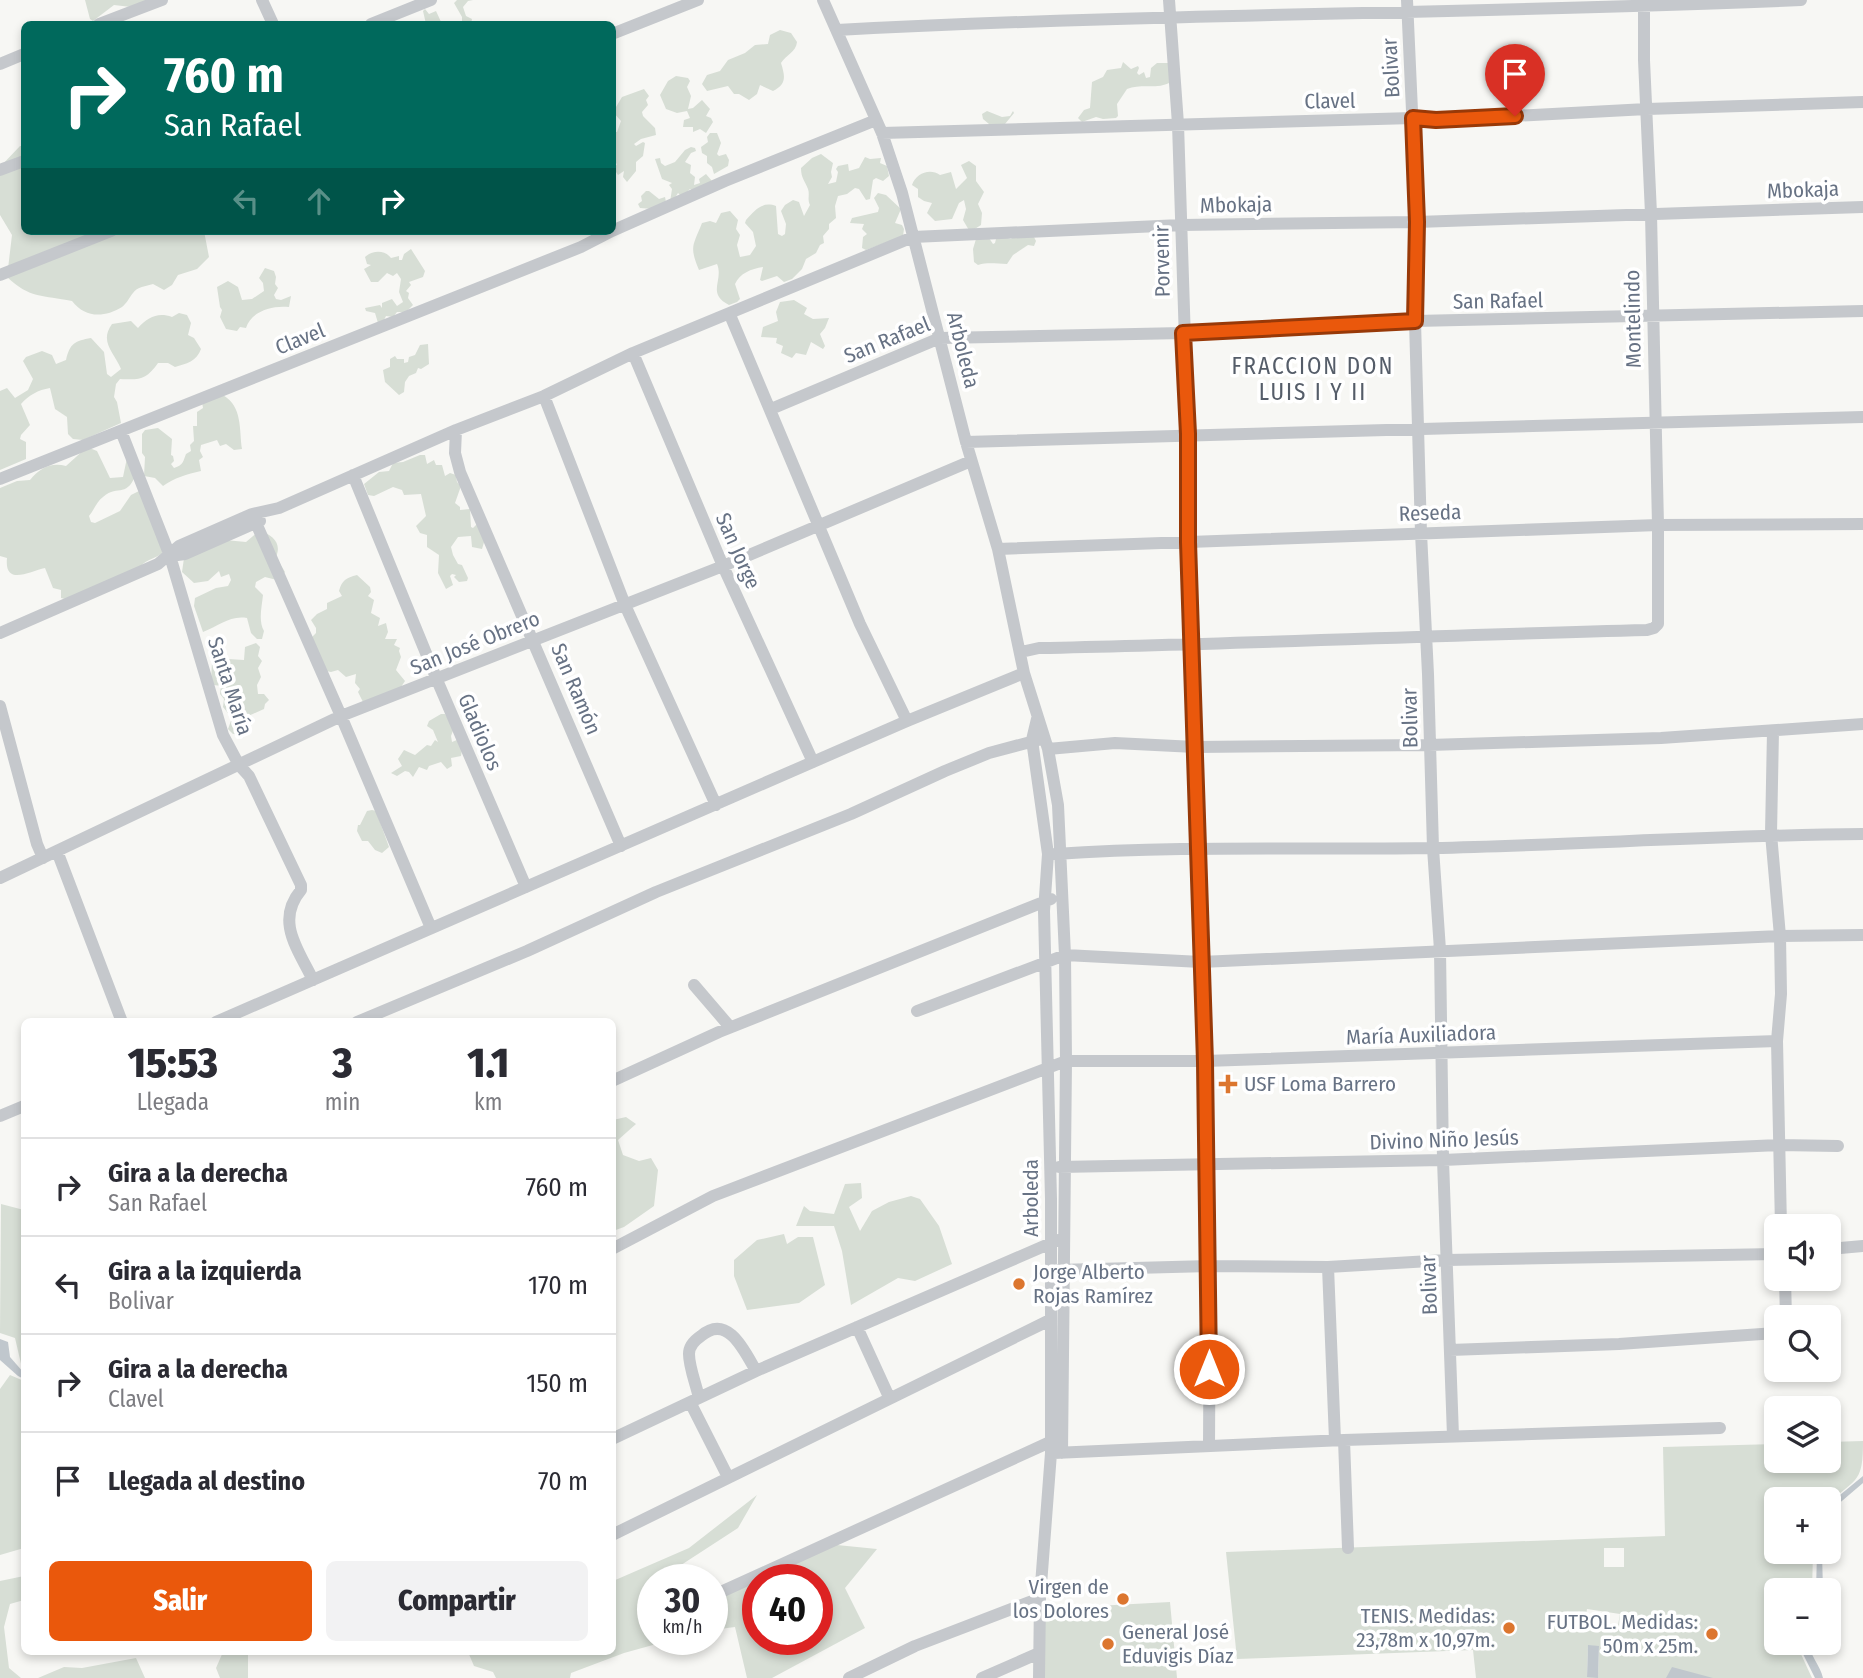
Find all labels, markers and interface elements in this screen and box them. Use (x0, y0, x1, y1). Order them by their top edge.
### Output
street label: Bolivar (1376, 37, 1406, 99)
pin (1485, 44, 1545, 116)
text: 760 m (164, 46, 284, 105)
icon: right (49, 49, 140, 140)
icon: arrive (1496, 55, 1534, 93)
street label: Clavel (1304, 88, 1356, 114)
text: San Rafael (164, 106, 302, 144)
street label: Mbokaja (1766, 176, 1840, 204)
icon: left (227, 182, 265, 220)
icon: ahead (300, 182, 338, 220)
icon: right (373, 182, 411, 220)
street label: Mbokaja (1200, 191, 1272, 219)
street label: Porvenir (1148, 224, 1176, 297)
street label: Montelindo (1619, 270, 1647, 368)
street label: San Rafael (1453, 287, 1544, 315)
street label: Arboleda (941, 309, 985, 391)
street label: San Rafael (840, 311, 934, 369)
street label: Clavel (271, 317, 329, 361)
district label: FRACCION DON LUIS I Y II (1232, 352, 1395, 406)
street label: Reseda (1398, 499, 1462, 527)
street label: San Jorge (710, 509, 766, 593)
street label: San José Obrero (407, 605, 543, 681)
street label: Santa María (202, 634, 258, 738)
street label: San Ramón (545, 640, 607, 738)
street label: Bolivar (1396, 687, 1424, 748)
street label: Gladiolos (452, 690, 508, 774)
street label: María Auxiliadora (1346, 1019, 1496, 1051)
text: 15:53 (128, 1038, 218, 1088)
text: 3 (333, 1038, 353, 1088)
text: 1.1 (467, 1038, 509, 1088)
place label: USF Loma Barrero (1244, 1071, 1396, 1097)
marker: USF Loma Barrero (1218, 1074, 1238, 1094)
text: Llegada (137, 1088, 209, 1116)
text: min (325, 1088, 360, 1116)
text: km (474, 1088, 502, 1116)
street label: Divino Niño Jesús (1369, 1124, 1519, 1156)
text: Gira a la derecha (108, 1158, 288, 1189)
street label: Arboleda (1018, 1159, 1044, 1237)
icon: right (49, 1168, 87, 1206)
text: 760 m (526, 1172, 588, 1203)
text: San Rafael (108, 1189, 207, 1217)
map controls (1764, 1214, 1841, 1655)
button: sound (1764, 1214, 1841, 1291)
street label: Bolivar (1415, 1254, 1443, 1315)
text: Gira a la izquierda (108, 1256, 302, 1287)
place label: Jorge Alberto Rojas Ramírez (1033, 1259, 1153, 1309)
icon: left (49, 1266, 87, 1304)
text: 170 m (528, 1270, 588, 1301)
marker: Jorge Alberto Rojas Ramírez (1011, 1276, 1027, 1292)
text: Bolivar (108, 1287, 174, 1315)
button: search (1764, 1305, 1841, 1382)
position arrow (1172, 1332, 1246, 1406)
text: Gira a la derecha (108, 1354, 288, 1385)
icon: right (49, 1364, 87, 1402)
text: 150 m (526, 1368, 588, 1399)
text: Clavel (108, 1385, 164, 1413)
button: layers (1764, 1396, 1841, 1473)
icon: arrive (49, 1462, 87, 1500)
text: Llegada al destino (108, 1466, 305, 1497)
text: 70 m (538, 1466, 588, 1497)
button: + (1764, 1487, 1841, 1564)
button: Salir (49, 1561, 312, 1641)
button: Compartir (326, 1561, 588, 1641)
speed limit sign: 40 (742, 1564, 833, 1655)
place label: Virgen de los Dolores (1013, 1574, 1109, 1624)
button: − (1764, 1578, 1841, 1655)
text: 30 (665, 1579, 700, 1621)
marker: Virgen de los Dolores (1115, 1591, 1131, 1607)
place label: TENIS. Medidas: 23,78m x 10,97m. (1356, 1603, 1495, 1653)
place label: FUTBOL. Medidas: 50m x 25m. (1547, 1609, 1698, 1659)
text: km/h (662, 1616, 703, 1638)
place label: General José Eduvigis Díaz (1122, 1619, 1233, 1669)
marker: TENIS. Medidas: 23,78m x 10,97m. (1501, 1620, 1517, 1636)
marker: FUTBOL. Medidas: 50m x 25m. (1704, 1626, 1720, 1642)
marker: General José Eduvigis Díaz (1100, 1636, 1116, 1652)

